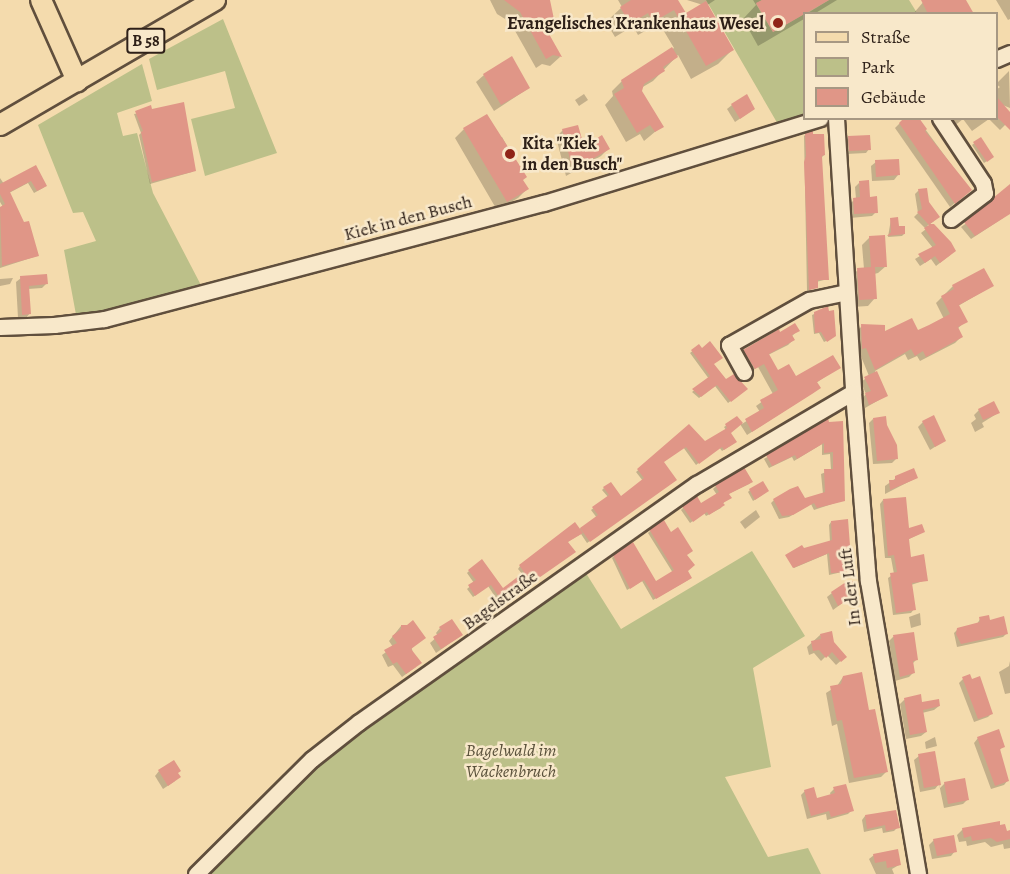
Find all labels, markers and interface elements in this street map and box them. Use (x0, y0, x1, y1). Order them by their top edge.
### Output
place label: Evangelisches Krankenhaus Wesel (507, 12, 764, 34)
legend (803, 12, 998, 120)
marker: Evangelisches Krankenhaus Wesel (769, 14, 787, 32)
text: Straße (861, 25, 910, 49)
road number: B 58 (125, 28, 167, 54)
text: Park (861, 55, 895, 79)
text: Gebäude (861, 85, 926, 109)
place label: Kita "Kiek in den Busch" (522, 133, 622, 176)
marker: Kita "Kiek in den Busch" (503, 147, 517, 161)
street label: Kiek in den Busch (342, 191, 474, 245)
street label: In der Luft (834, 547, 866, 627)
street label: Bagelstraße (458, 566, 542, 634)
park label: Bagelwald im Wackenbruch (466, 740, 556, 783)

